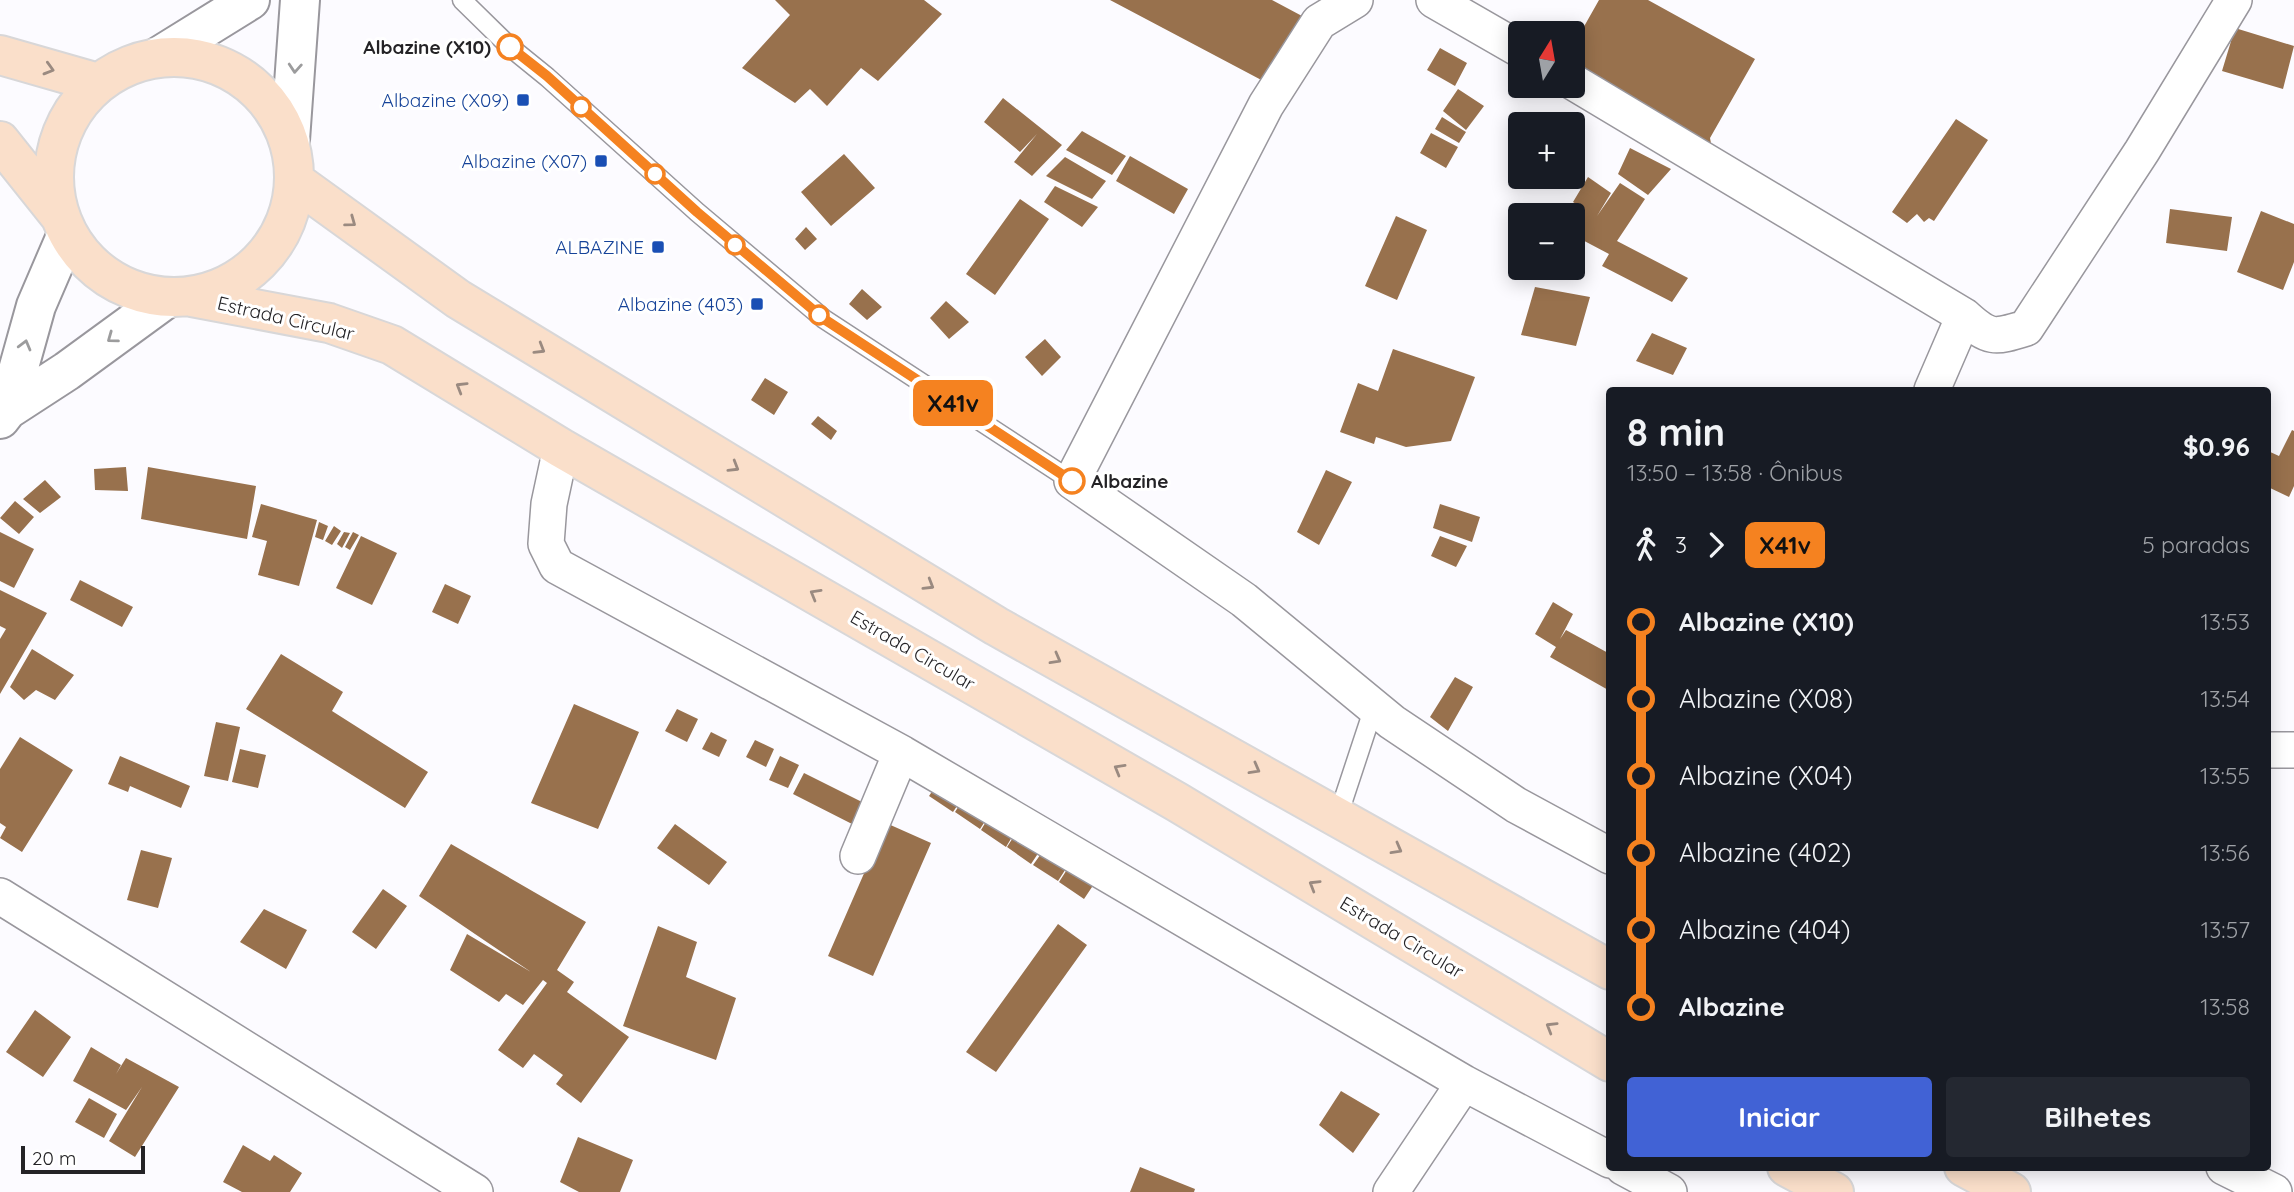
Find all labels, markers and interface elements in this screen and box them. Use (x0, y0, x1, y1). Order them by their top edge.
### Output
north arrow (1508, 21, 1586, 98)
map controls (1508, 21, 1585, 280)
marker: Albazine (X10) (497, 34, 523, 60)
place label: Albazine (X10) (363, 35, 491, 59)
one-way arrow (43, 61, 55, 75)
one-way arrow (288, 63, 303, 74)
place label: Albazine (X09) (382, 88, 509, 112)
marker: Albazine (X09) (515, 92, 531, 108)
unlabelled marker (571, 97, 591, 117)
button: + (1508, 112, 1585, 189)
place label: Albazine (X07) (462, 149, 587, 173)
marker: Albazine (X07) (593, 153, 609, 169)
unlabelled marker (645, 164, 665, 184)
button: − (1508, 203, 1585, 280)
one-way arrow (343, 214, 356, 226)
place label: ALBAZINE (555, 235, 644, 259)
unlabelled marker (725, 235, 745, 255)
marker: ALBAZINE (650, 239, 666, 255)
street label: Estrada Circular (215, 291, 358, 346)
place label: Albazine (403) (618, 292, 743, 316)
marker: Albazine (403) (749, 296, 765, 312)
unlabelled marker (809, 305, 829, 325)
one-way arrow (107, 330, 120, 343)
one-way arrow (17, 339, 31, 351)
one-way arrow (532, 341, 545, 354)
line badge: X41v (904, 380, 1002, 426)
one-way arrow (455, 382, 468, 395)
text: X41v (927, 388, 979, 418)
text: 8 min (1627, 408, 1725, 456)
text: $0.96 (2183, 430, 2250, 463)
text: 13:50 – 13:58 · Ônibus (1627, 458, 1843, 487)
one-way arrow (727, 459, 740, 472)
marker: Albazine (1059, 468, 1085, 494)
place label: Albazine (1091, 469, 1168, 493)
icon: walk (1627, 526, 1665, 564)
icon: forward (1697, 526, 1735, 564)
text: 3 (1675, 530, 1687, 559)
text: X41v (1759, 530, 1811, 560)
text: 5 paradas (2142, 530, 2250, 559)
one-way arrow (921, 577, 934, 590)
one-way arrow (810, 589, 823, 602)
street label: Estrada Circular (846, 605, 980, 696)
text: Albazine (X10) (1679, 605, 1854, 638)
text: 13:53 (2201, 607, 2250, 636)
one-way arrow (1048, 651, 1061, 664)
text: Albazine (X08) (1679, 682, 1853, 715)
text: 13:54 (2200, 684, 2250, 713)
text: Albazine (X04) (1679, 759, 1853, 792)
one-way arrow (1247, 761, 1260, 774)
text: 13:55 (2200, 761, 2250, 790)
one-way arrow (1113, 764, 1126, 777)
text: Albazine (402) (1679, 836, 1851, 869)
text: 13:56 (2200, 838, 2250, 867)
one-way arrow (1390, 841, 1403, 854)
one-way arrow (1309, 880, 1322, 893)
street label: Estrada Circular (1336, 891, 1469, 984)
text: Albazine (404) (1679, 913, 1850, 946)
text: 13:57 (2201, 915, 2250, 944)
text: Albazine (1679, 990, 1785, 1023)
text: 13:58 (2200, 992, 2250, 1021)
one-way arrow (1546, 1022, 1559, 1035)
button: Iniciar (1627, 1077, 1932, 1157)
button: Bilhetes (1946, 1077, 2250, 1157)
scale bar (21, 1143, 145, 1175)
text: 20 m (32, 1146, 76, 1170)

